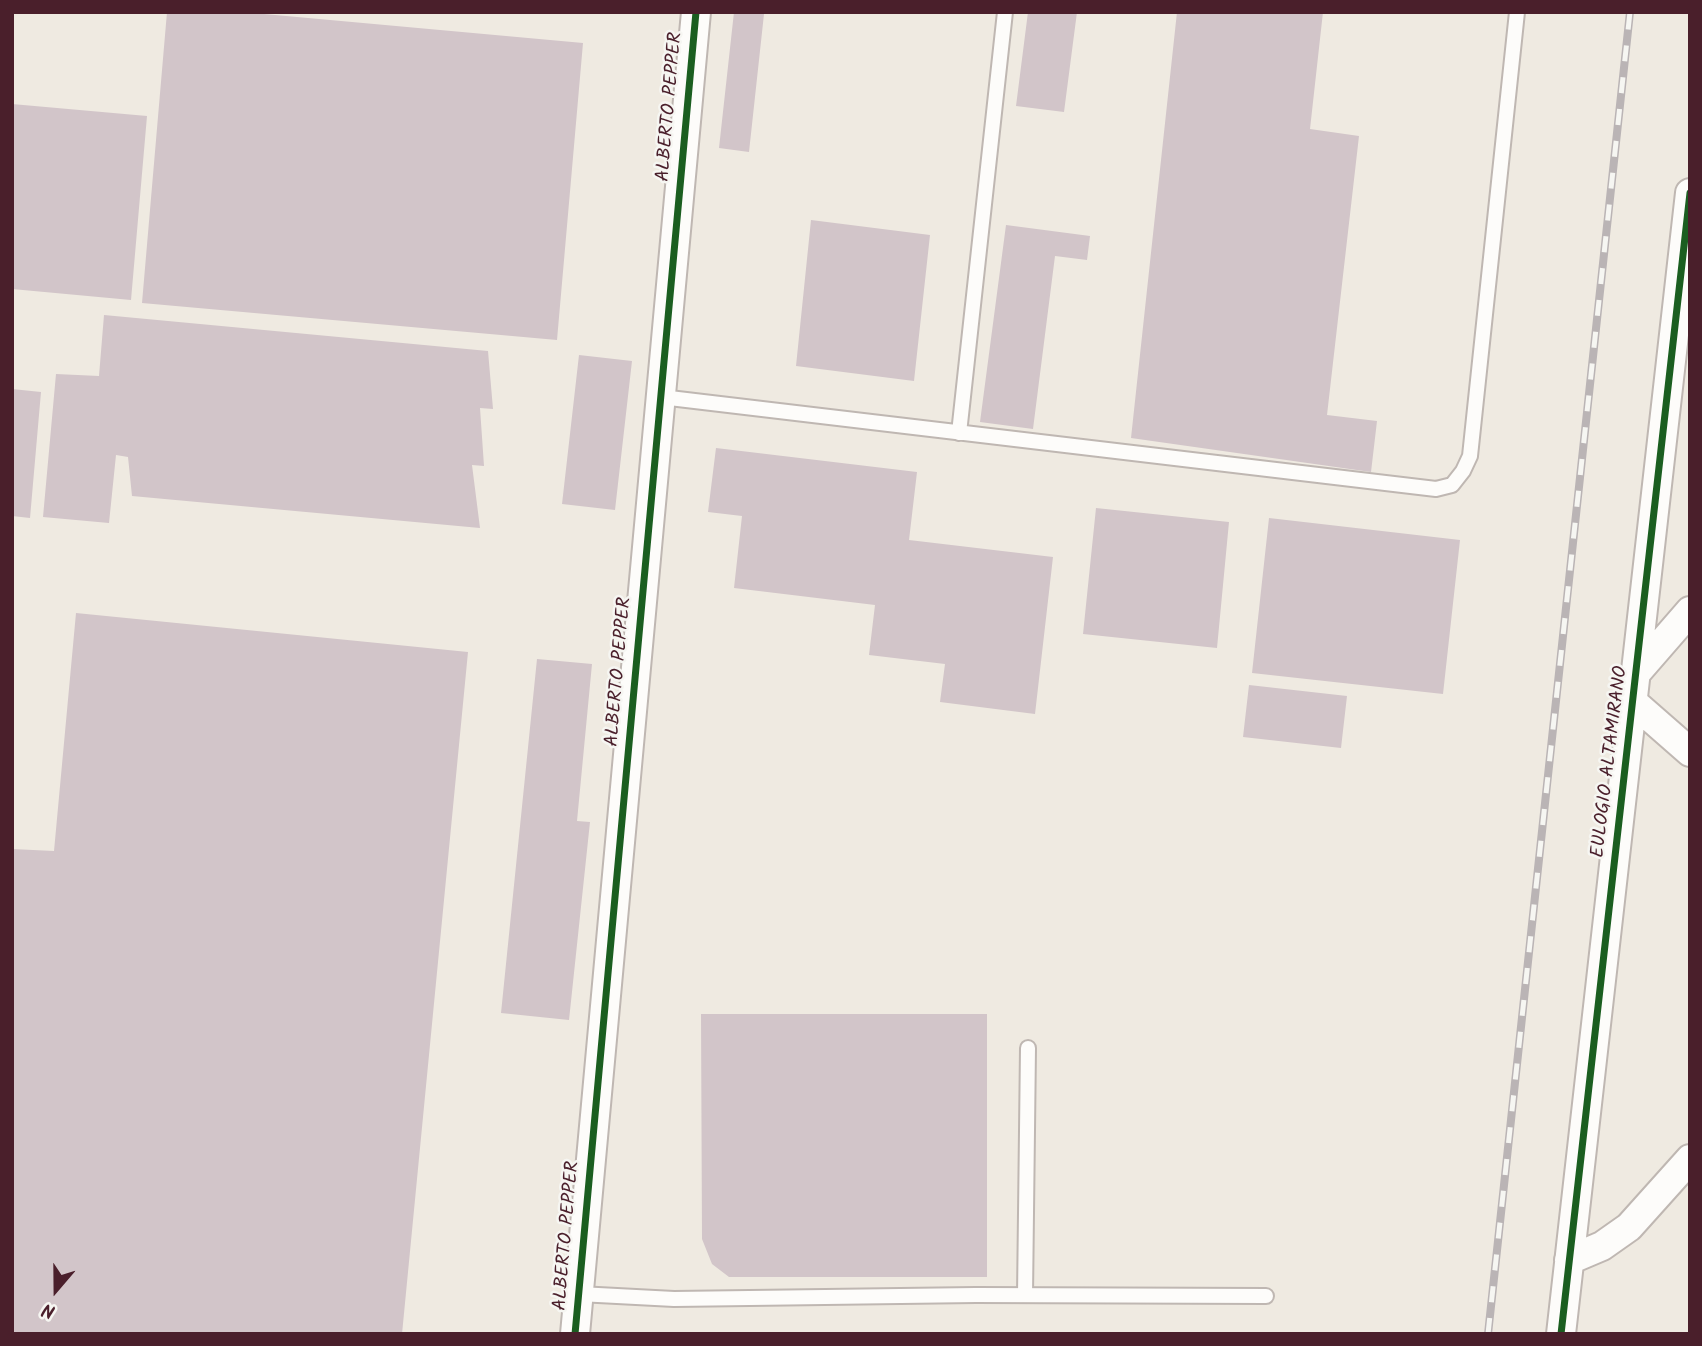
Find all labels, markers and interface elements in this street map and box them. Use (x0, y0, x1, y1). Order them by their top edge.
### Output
street label: ALBERTO PEPPER (653, 31, 689, 183)
street label: ALBERTO PEPPER (602, 596, 638, 748)
street label: EULOGIO ALTAMIRANO (1588, 665, 1634, 859)
street label: ALBERTO PEPPER (550, 1160, 586, 1312)
north arrow (21, 1255, 91, 1325)
text: N (38, 1294, 60, 1326)

